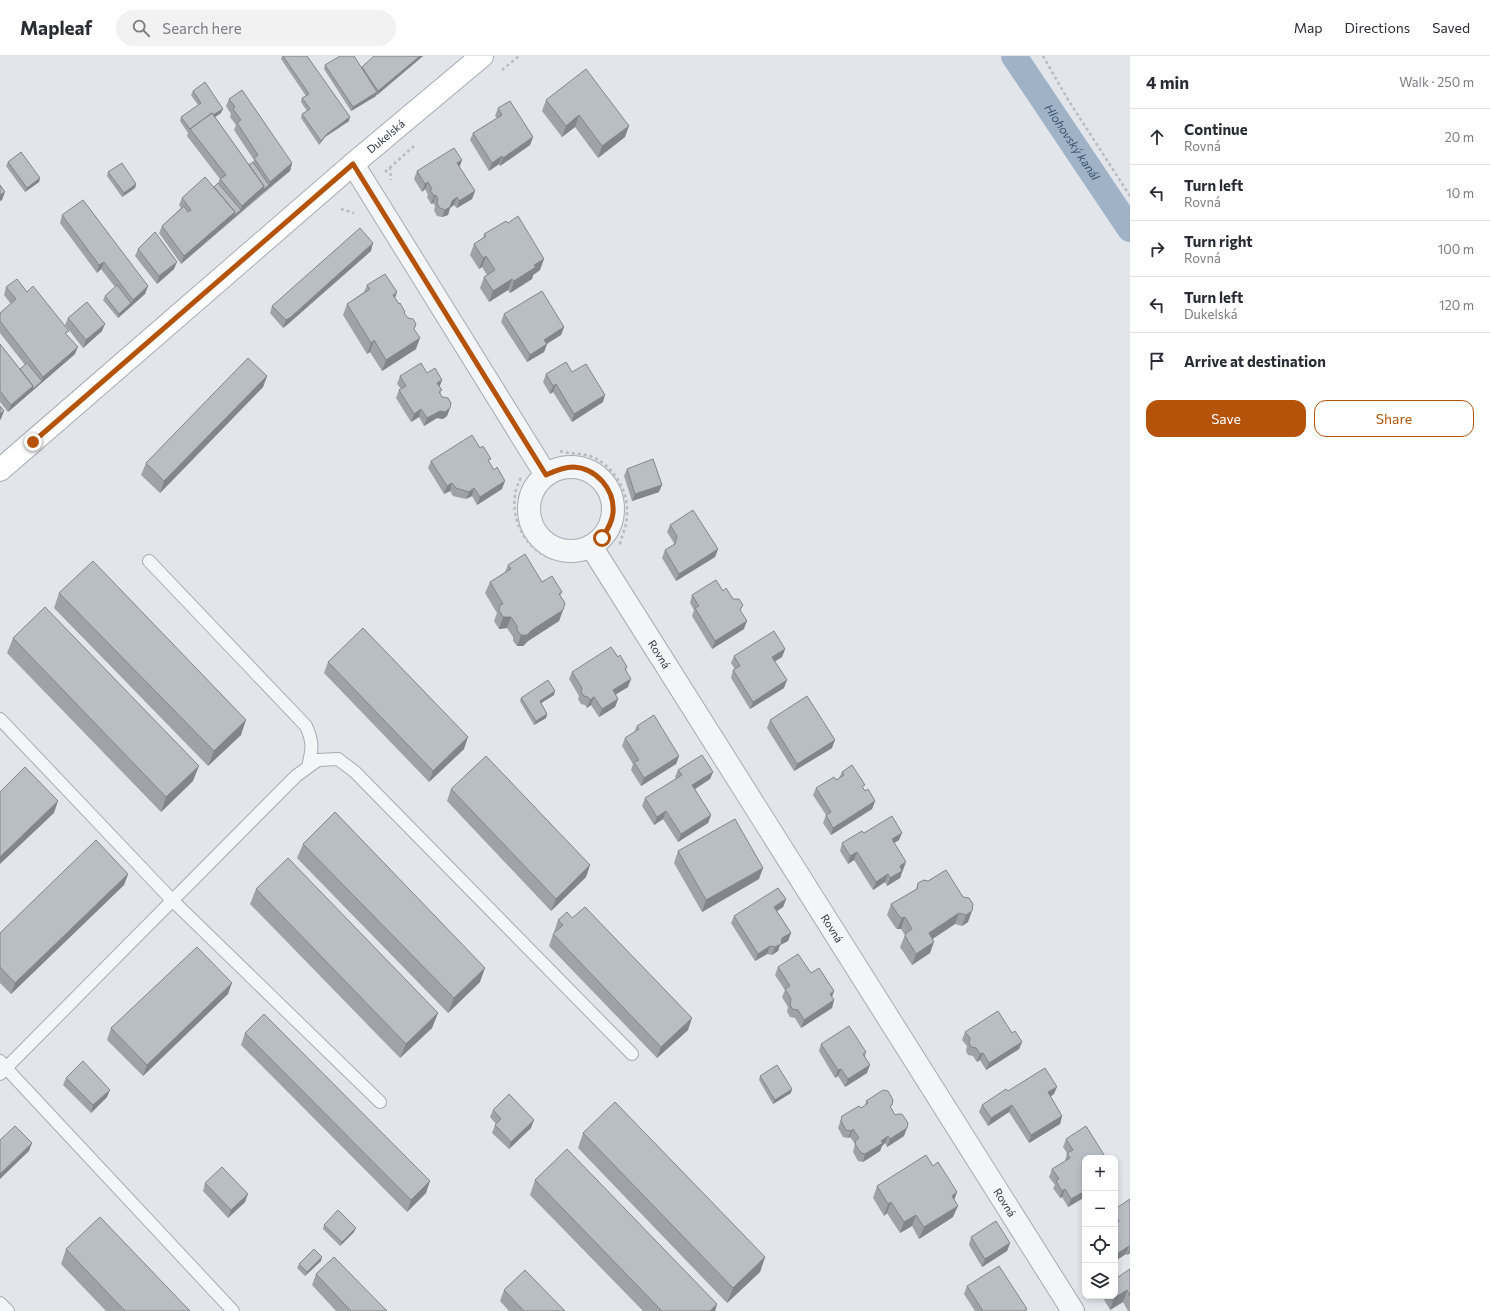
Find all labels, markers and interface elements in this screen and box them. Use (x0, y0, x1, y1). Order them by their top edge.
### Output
search box (116, 10, 396, 46)
text: Mapleaf (20, 16, 92, 39)
icon: search (130, 17, 152, 39)
text: Search here (162, 19, 242, 37)
text: Map (1294, 19, 1323, 36)
text: Directions (1345, 19, 1410, 36)
text: Saved (1432, 19, 1470, 36)
text: 4 min (1146, 72, 1189, 93)
text: Walk · 250 m (1399, 74, 1474, 90)
water label: Hlohovský kanál (1042, 101, 1104, 183)
street label: Dukelská (364, 117, 407, 156)
text: Continue (1184, 120, 1248, 138)
icon: ahead (1146, 126, 1168, 148)
text: 20 m (1445, 129, 1474, 145)
text: Rovná (1184, 138, 1221, 154)
text: Turn left (1184, 176, 1243, 194)
icon: left (1146, 182, 1168, 204)
text: 10 m (1446, 185, 1474, 201)
text: Rovná (1184, 194, 1221, 210)
text: Turn right (1184, 232, 1253, 250)
icon: right (1146, 238, 1168, 260)
text: 100 m (1438, 241, 1474, 257)
text: Rovná (1184, 250, 1221, 266)
text: Turn left (1184, 288, 1243, 306)
icon: left (1146, 294, 1168, 316)
text: 120 m (1439, 297, 1474, 313)
text: Dukelská (1184, 306, 1237, 322)
icon: arrive (1146, 350, 1168, 372)
text: Arrive at destination (1184, 352, 1326, 370)
button: Save (1146, 400, 1306, 437)
button: Share (1314, 400, 1474, 437)
route end (24, 433, 42, 451)
route start (593, 529, 611, 547)
street label: Rovná (646, 637, 673, 671)
street label: Rovná (819, 912, 846, 945)
map controls (1082, 1155, 1118, 1299)
button: + (1082, 1155, 1118, 1191)
street label: Rovná (991, 1186, 1019, 1219)
button: − (1082, 1191, 1118, 1227)
button: locate (1082, 1227, 1118, 1263)
button: layers (1082, 1263, 1118, 1299)

